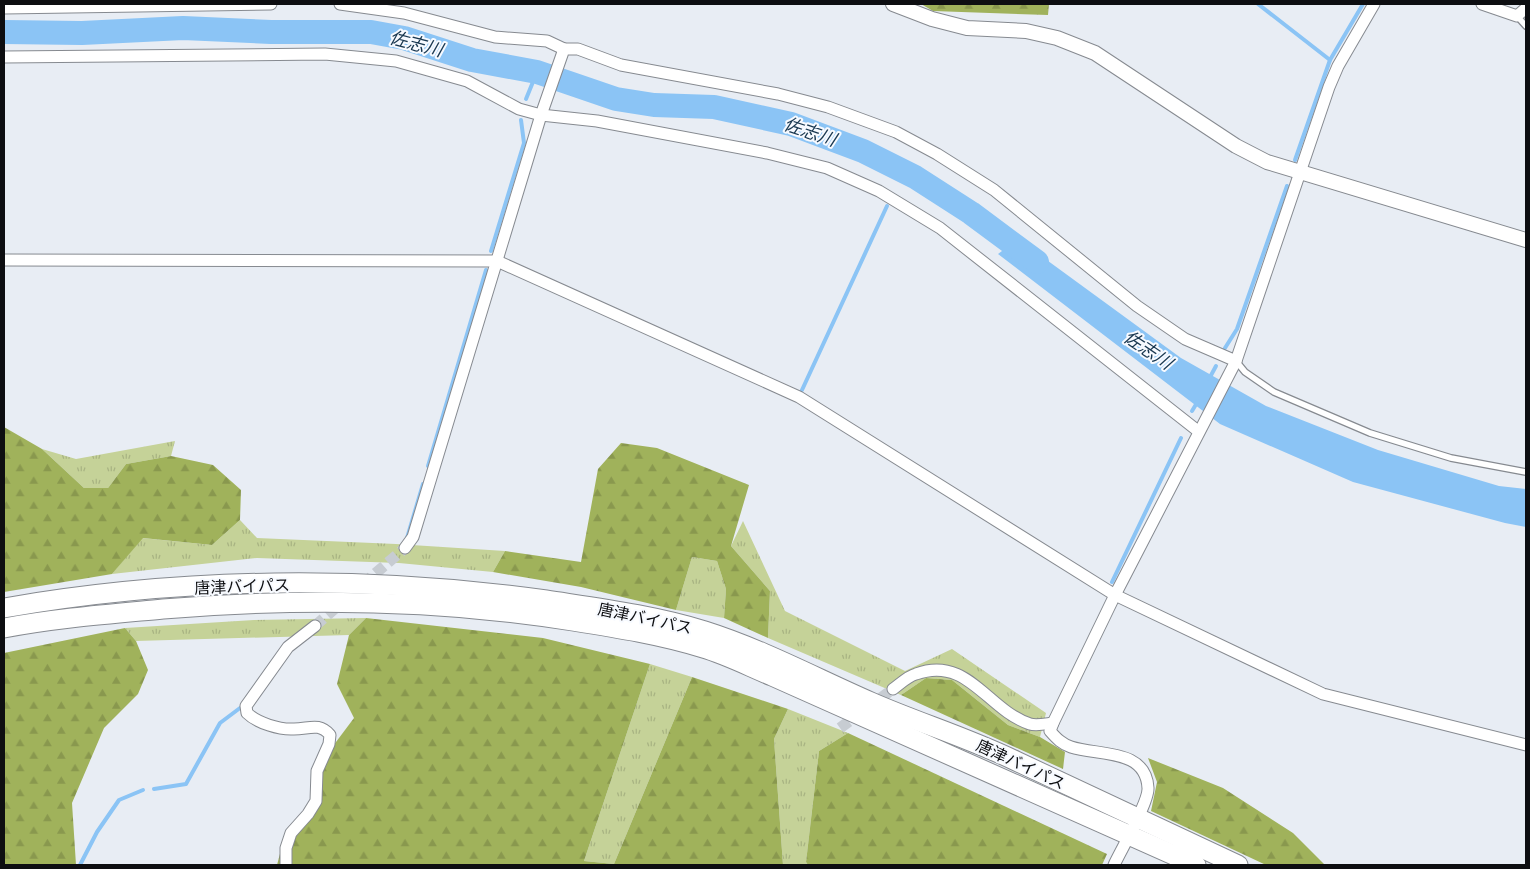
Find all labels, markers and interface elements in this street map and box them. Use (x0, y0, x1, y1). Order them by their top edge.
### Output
water label: 佐志川 (387, 25, 447, 62)
water label: 佐志川 (781, 112, 841, 152)
water label: 佐志川 (1119, 325, 1179, 375)
street label: 唐津バイパス (194, 574, 290, 598)
street label: 唐津バイパス (596, 598, 694, 638)
street label: 唐津バイパス (973, 735, 1069, 793)

